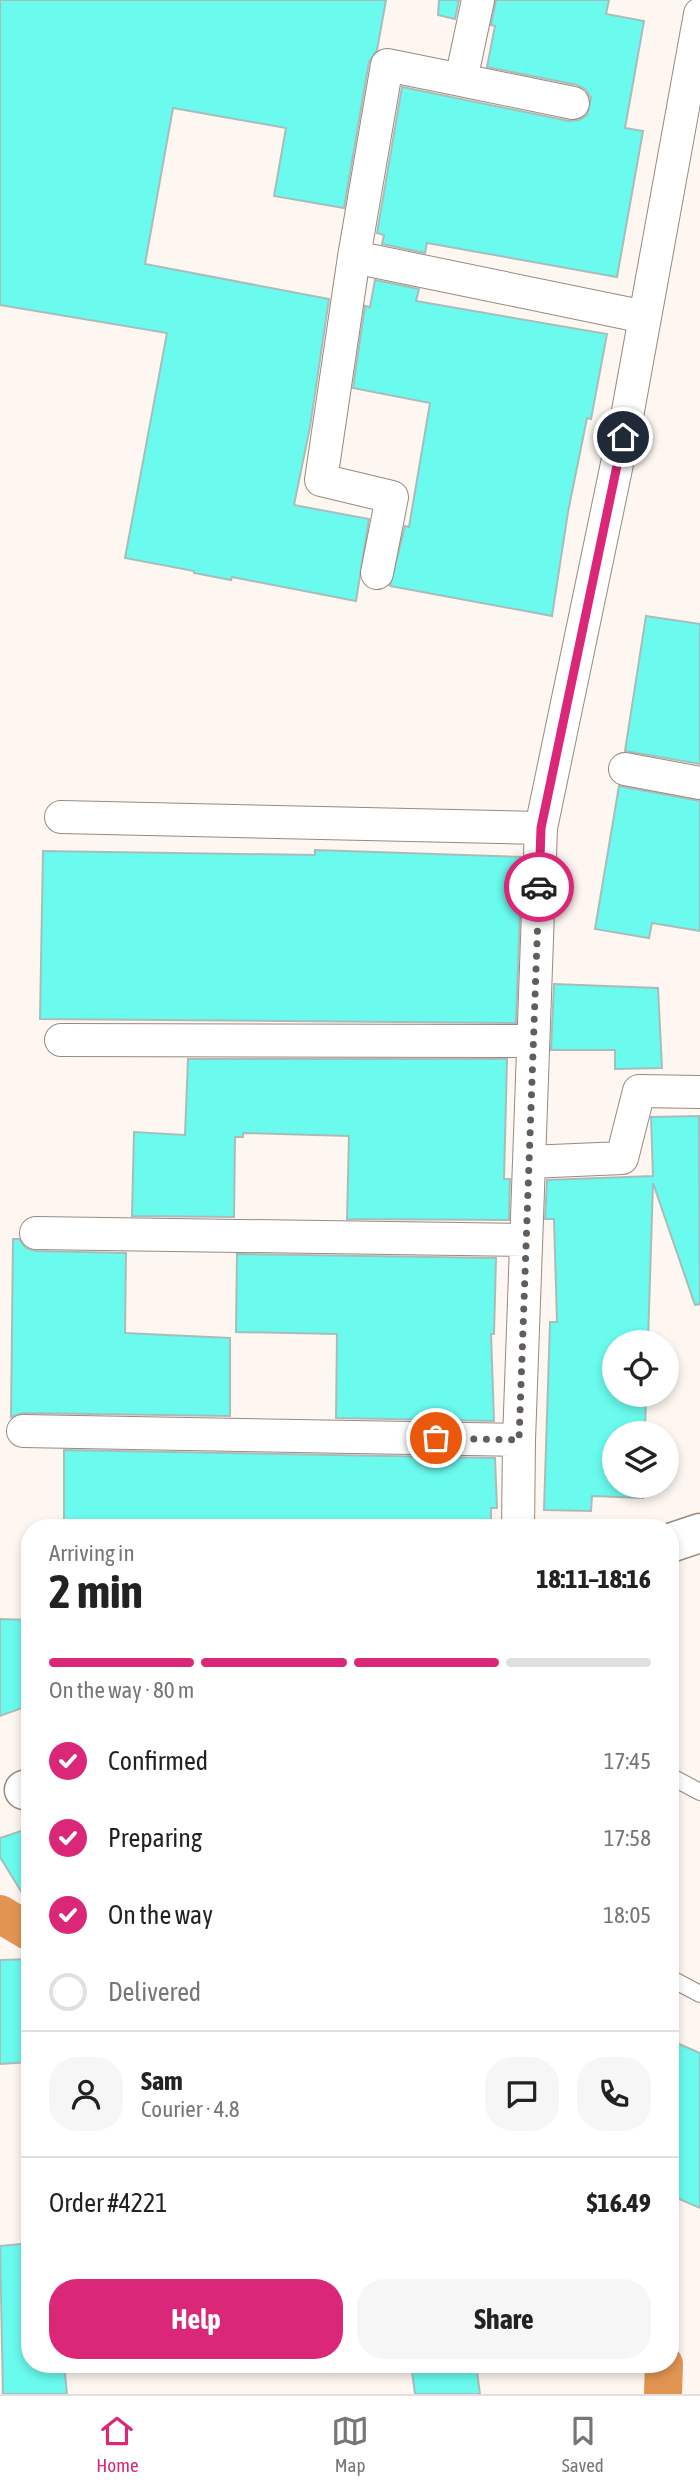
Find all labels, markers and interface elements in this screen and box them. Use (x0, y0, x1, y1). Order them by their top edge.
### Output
pin (593, 407, 653, 467)
icon: home (604, 418, 642, 456)
courier (504, 852, 574, 922)
icon: car (520, 868, 558, 906)
map controls (602, 1330, 679, 1498)
button: locate (602, 1330, 679, 1407)
pin (406, 1408, 466, 1468)
icon: bag (417, 1419, 455, 1457)
button: layers (602, 1421, 679, 1498)
text: Arriving in (49, 1540, 135, 1566)
text: 18:11–18:16 (536, 1564, 651, 1594)
text: 2 min (49, 1565, 143, 1618)
text: On the way · 80 m (49, 1677, 194, 1703)
icon: check (49, 1742, 87, 1780)
text: Confirmed (108, 1746, 208, 1776)
text: 17:45 (604, 1748, 651, 1774)
icon: check (49, 1819, 87, 1857)
text: Preparing (108, 1823, 202, 1853)
text: 17:58 (604, 1825, 651, 1851)
icon: check (49, 1896, 87, 1934)
text: On the way (108, 1900, 213, 1930)
text: 18:05 (603, 1902, 651, 1928)
text: Delivered (108, 1977, 201, 2007)
button: person (49, 2057, 123, 2131)
button: chat (485, 2057, 559, 2131)
button: phone (577, 2057, 651, 2131)
text: Sam (141, 2066, 183, 2096)
text: Courier · 4.8 (141, 2096, 240, 2122)
text: Order #4221 (49, 2188, 168, 2218)
text: $16.49 (587, 2188, 651, 2218)
button: Help (49, 2279, 343, 2359)
button: Share (357, 2279, 651, 2359)
tab: Home (96, 2412, 139, 2476)
tab: Map (331, 2412, 369, 2476)
tab: Saved (562, 2412, 604, 2476)

